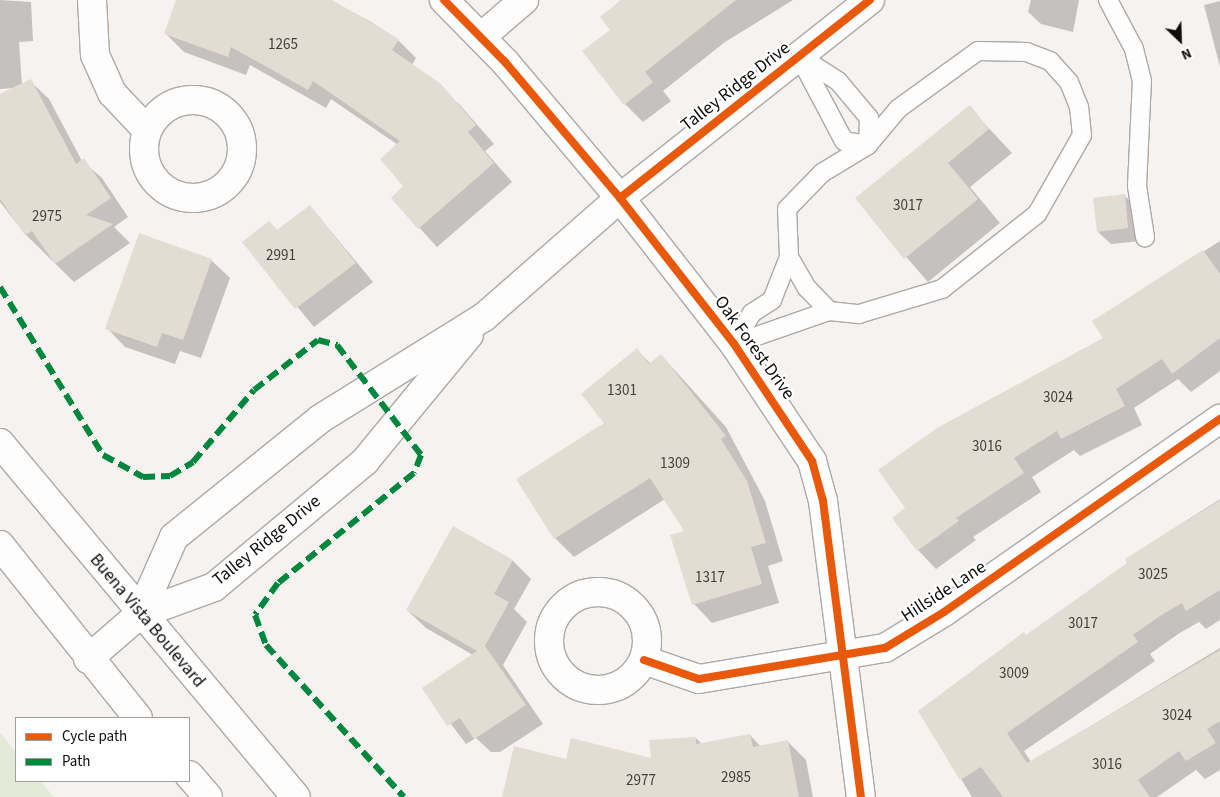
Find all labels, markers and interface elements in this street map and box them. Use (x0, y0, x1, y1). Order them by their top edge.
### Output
north arrow (1155, 15, 1205, 65)
house number: 1265 (268, 36, 298, 54)
street label: Talley Ridge Drive (677, 38, 795, 136)
text: N (1178, 43, 1194, 65)
house number: 3017 (893, 197, 923, 215)
house number: 2975 (32, 208, 62, 226)
house number: 2991 (266, 247, 296, 265)
street label: Oak Forest Drive (709, 292, 799, 404)
house number: 1301 (607, 382, 637, 400)
house number: 3024 (1043, 389, 1073, 407)
house number: 3016 (972, 438, 1002, 456)
house number: 1309 (660, 455, 690, 473)
street label: Talley Ridge Drive (209, 491, 325, 591)
street label: Buena Vista Boulevard (85, 550, 209, 692)
street label: Hillside Lane (898, 557, 990, 627)
house number: 3025 (1138, 566, 1168, 584)
house number: 1317 (695, 569, 725, 587)
house number: 3017 (1068, 615, 1098, 633)
house number: 3009 (999, 665, 1029, 683)
house number: 3024 (1162, 707, 1192, 725)
legend (15, 717, 190, 782)
text: Cycle path (62, 726, 127, 747)
text: Path (62, 751, 90, 772)
house number: 3016 (1092, 756, 1122, 774)
house number: 2985 (721, 769, 751, 787)
house number: 2977 (626, 772, 656, 790)

